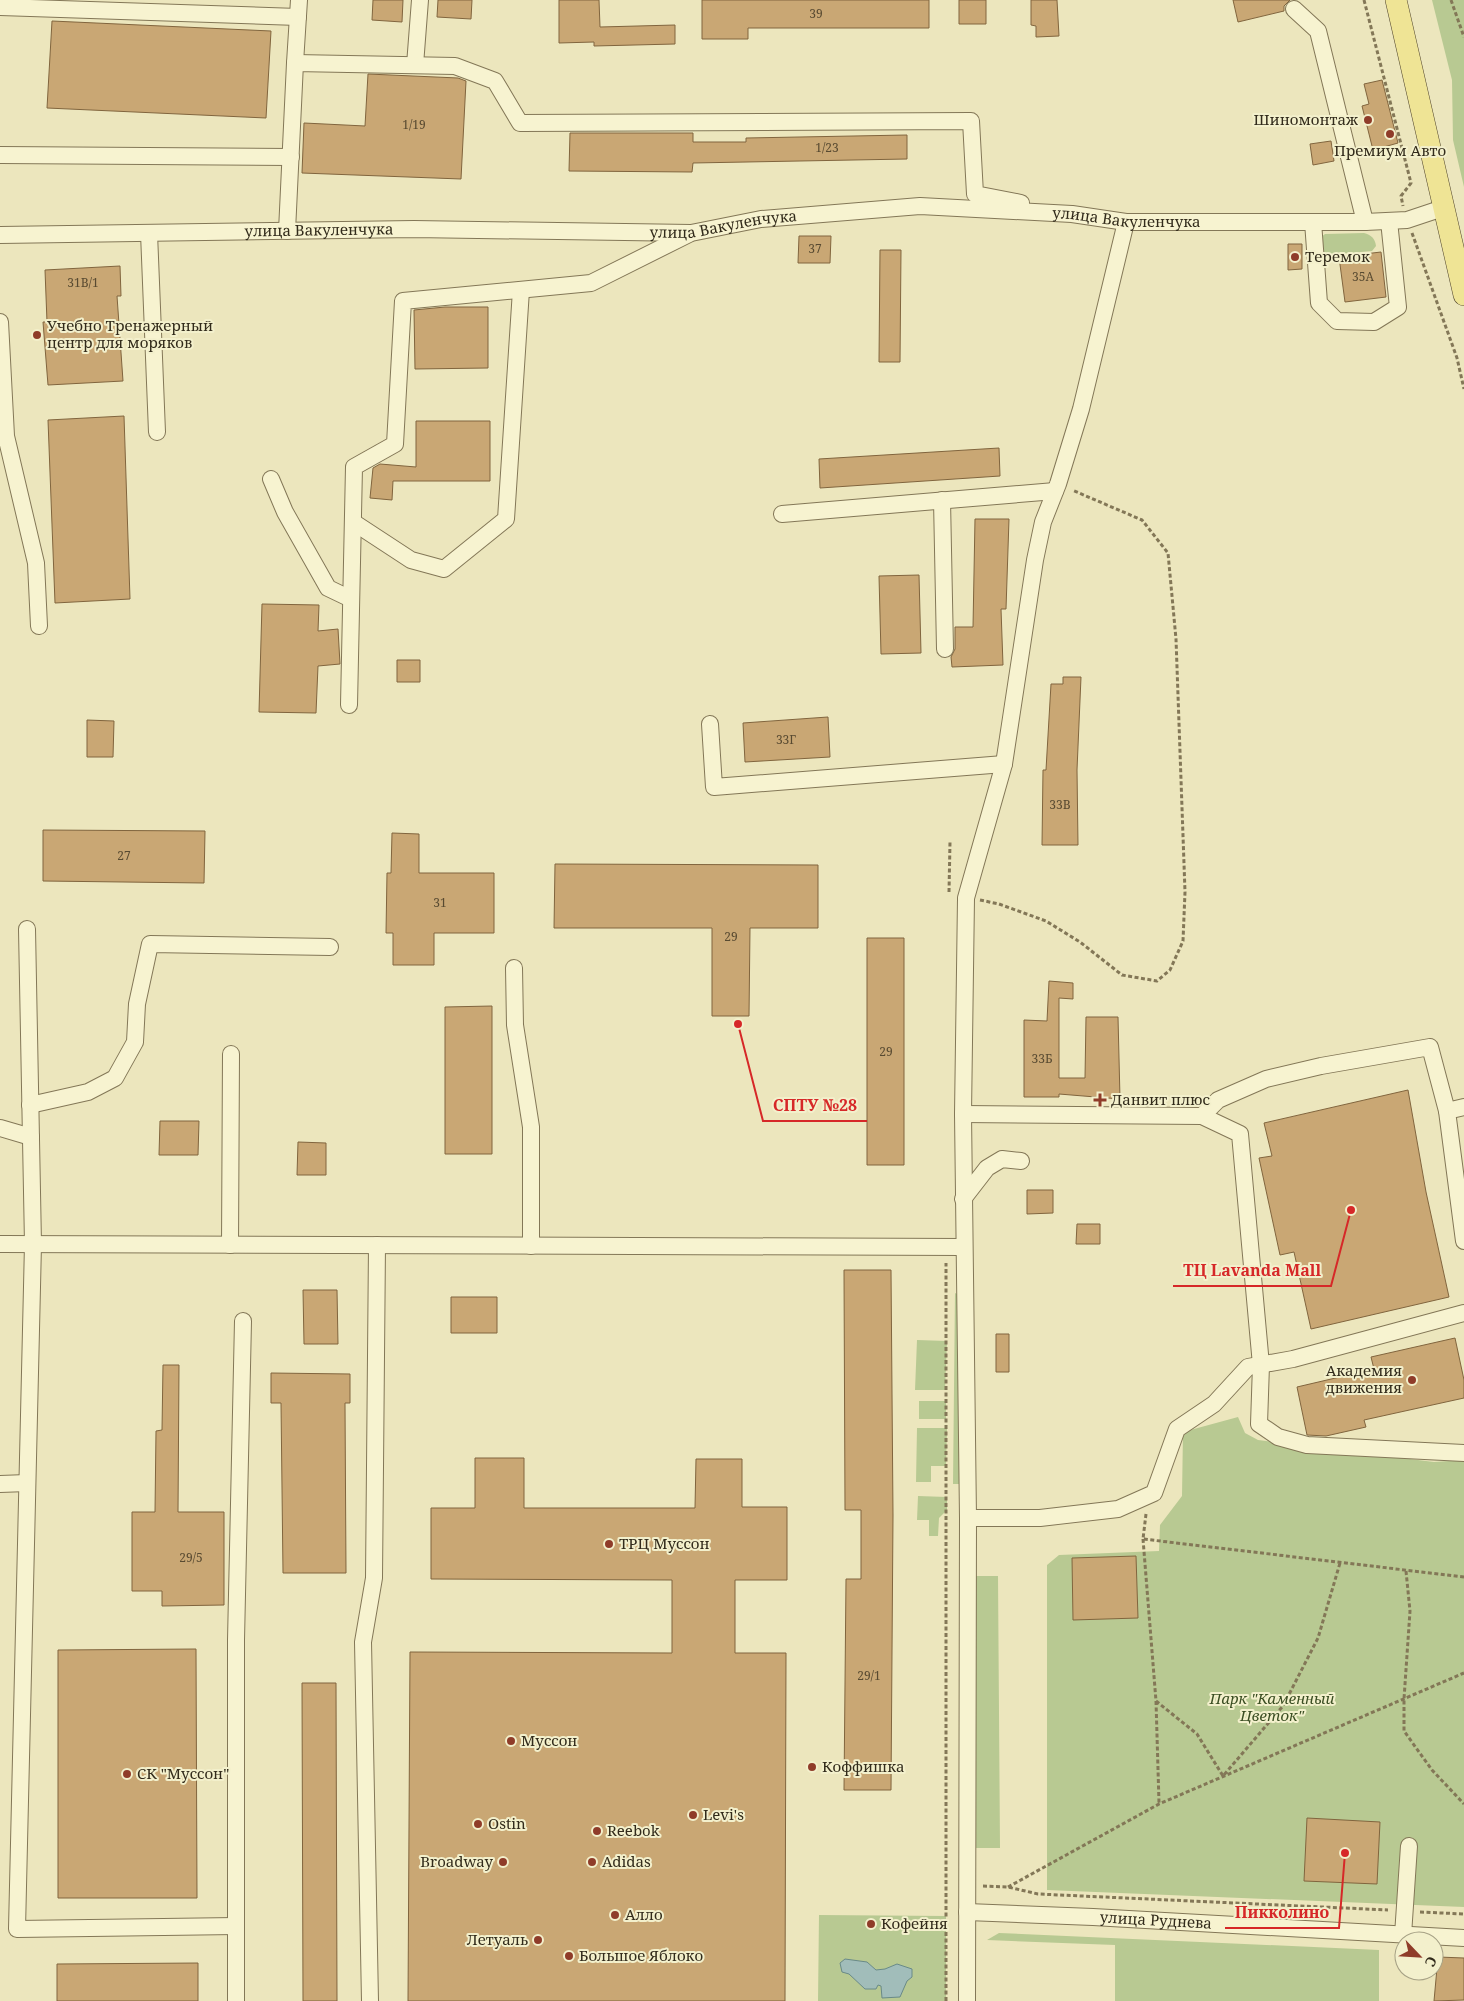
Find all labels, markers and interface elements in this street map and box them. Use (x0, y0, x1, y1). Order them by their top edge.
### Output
house number: 39 (809, 5, 823, 22)
place label: Шиномонтаж (1253, 109, 1358, 129)
marker: Шиномонтаж (1362, 114, 1374, 126)
house number: 1/19 (402, 116, 426, 133)
marker: Премиум Авто (1384, 128, 1396, 140)
house number: 1/23 (815, 139, 839, 156)
place label: Премиум Авто (1334, 140, 1446, 160)
street label: улица Вакуленчука (1052, 202, 1201, 231)
street label: улица Вакуленчука (649, 205, 798, 243)
street label: улица Вакуленчука (244, 218, 394, 240)
house number: 37 (808, 240, 822, 257)
place label: Теремок (1305, 246, 1370, 266)
marker: Теремок (1289, 251, 1301, 263)
house number: 35А (1352, 268, 1374, 285)
house number: 31В/1 (67, 274, 99, 291)
place label: Учебно Тренажерный центр для моряков (47, 315, 213, 352)
marker: Учебно Тренажерный центр для моряков (31, 329, 43, 341)
house number: 33Г (776, 731, 796, 748)
house number: 33В (1049, 796, 1071, 813)
house number: 27 (117, 847, 131, 864)
house number: 31 (433, 894, 447, 911)
house number: 29 (724, 928, 738, 945)
house number: 29 (879, 1043, 893, 1060)
house number: 33Б (1032, 1050, 1052, 1067)
place label: Данвит плюс (1111, 1089, 1210, 1109)
callout: СПТУ №28 (763, 1090, 867, 1121)
marker: Данвит плюс (1093, 1093, 1107, 1107)
text: СПТУ №28 (773, 1094, 857, 1116)
callout: ТЦ Lavanda Mall (1173, 1255, 1331, 1286)
text: ТЦ Lavanda Mall (1183, 1259, 1321, 1281)
place label: Академия движения (1326, 1360, 1402, 1397)
marker: Академия движения (1406, 1374, 1418, 1386)
place label: ТРЦ Муссон (619, 1533, 710, 1553)
marker: ТРЦ Муссон (603, 1538, 615, 1550)
house number: 29/5 (179, 1549, 203, 1566)
house number: 29/1 (857, 1667, 881, 1684)
park label: Парк "Каменный Цветок" (1209, 1688, 1335, 1725)
place label: Муссон (521, 1730, 577, 1750)
marker: Муссон (505, 1735, 517, 1747)
place label: Коффишка (822, 1756, 905, 1776)
marker: Коффишка (806, 1761, 818, 1773)
place label: СК "Муссон" (137, 1763, 229, 1783)
marker: СК "Муссон" (121, 1768, 133, 1780)
place label: Levi's (703, 1804, 744, 1824)
marker: Levi's (687, 1809, 699, 1821)
place label: Ostin (488, 1813, 526, 1833)
marker: Ostin (472, 1818, 484, 1830)
place label: Reebok (607, 1820, 660, 1840)
marker: Reebok (591, 1825, 603, 1837)
place label: Broadway (420, 1851, 494, 1871)
place label: Adidas (602, 1851, 651, 1871)
marker: Broadway (497, 1856, 509, 1868)
marker: Adidas (586, 1856, 598, 1868)
callout: Пикколино (1225, 1897, 1339, 1928)
text: Пикколино (1235, 1901, 1330, 1923)
place label: Алло (625, 1904, 663, 1924)
street label: улица Руднева (1099, 1906, 1212, 1933)
marker: Алло (609, 1909, 621, 1921)
place label: Кофейня (881, 1913, 948, 1933)
marker: Кофейня (865, 1918, 877, 1930)
place label: Летуаль (467, 1929, 528, 1949)
north arrow (1394, 1931, 1444, 1981)
marker: Летуаль (532, 1934, 544, 1946)
place label: Большое Яблоко (579, 1945, 703, 1965)
marker: Большое Яблоко (563, 1950, 575, 1962)
text: С (1421, 1954, 1442, 1970)

